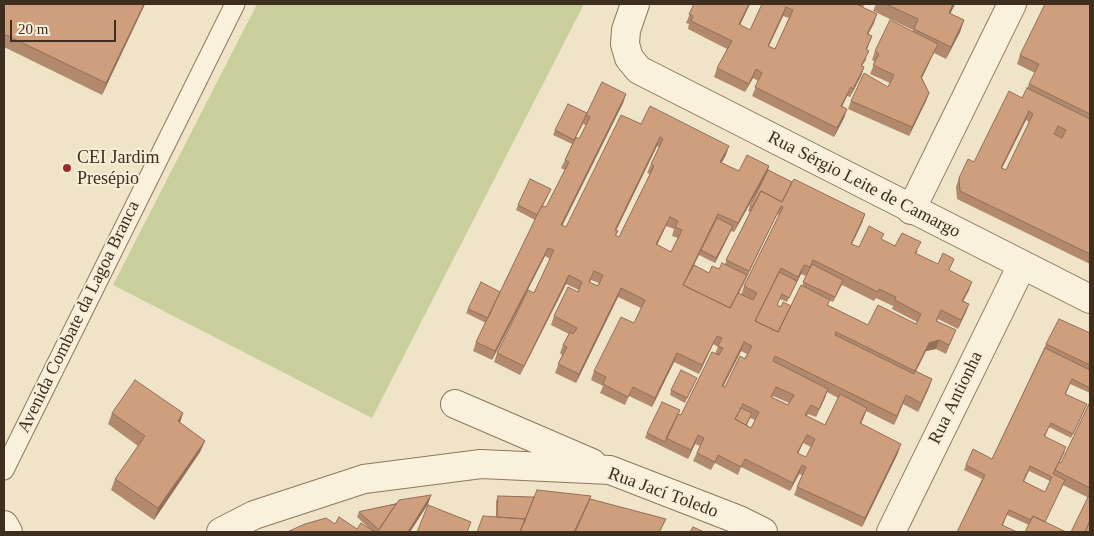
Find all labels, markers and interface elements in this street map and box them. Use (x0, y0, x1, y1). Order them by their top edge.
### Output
scale bar (12, 10, 119, 42)
text: 20 m (18, 21, 48, 37)
street label: Rua Sérgio Leite de Camargo (764, 127, 964, 243)
place label: CEI Jardim Presépio (77, 147, 159, 190)
marker: CEI Jardim Presépio (61, 162, 73, 174)
street label: Avenida Combate da Lagoa Branca (13, 197, 145, 437)
street label: Rua Antionha (924, 348, 988, 448)
street label: Rua Jací Toledo (605, 463, 721, 523)

